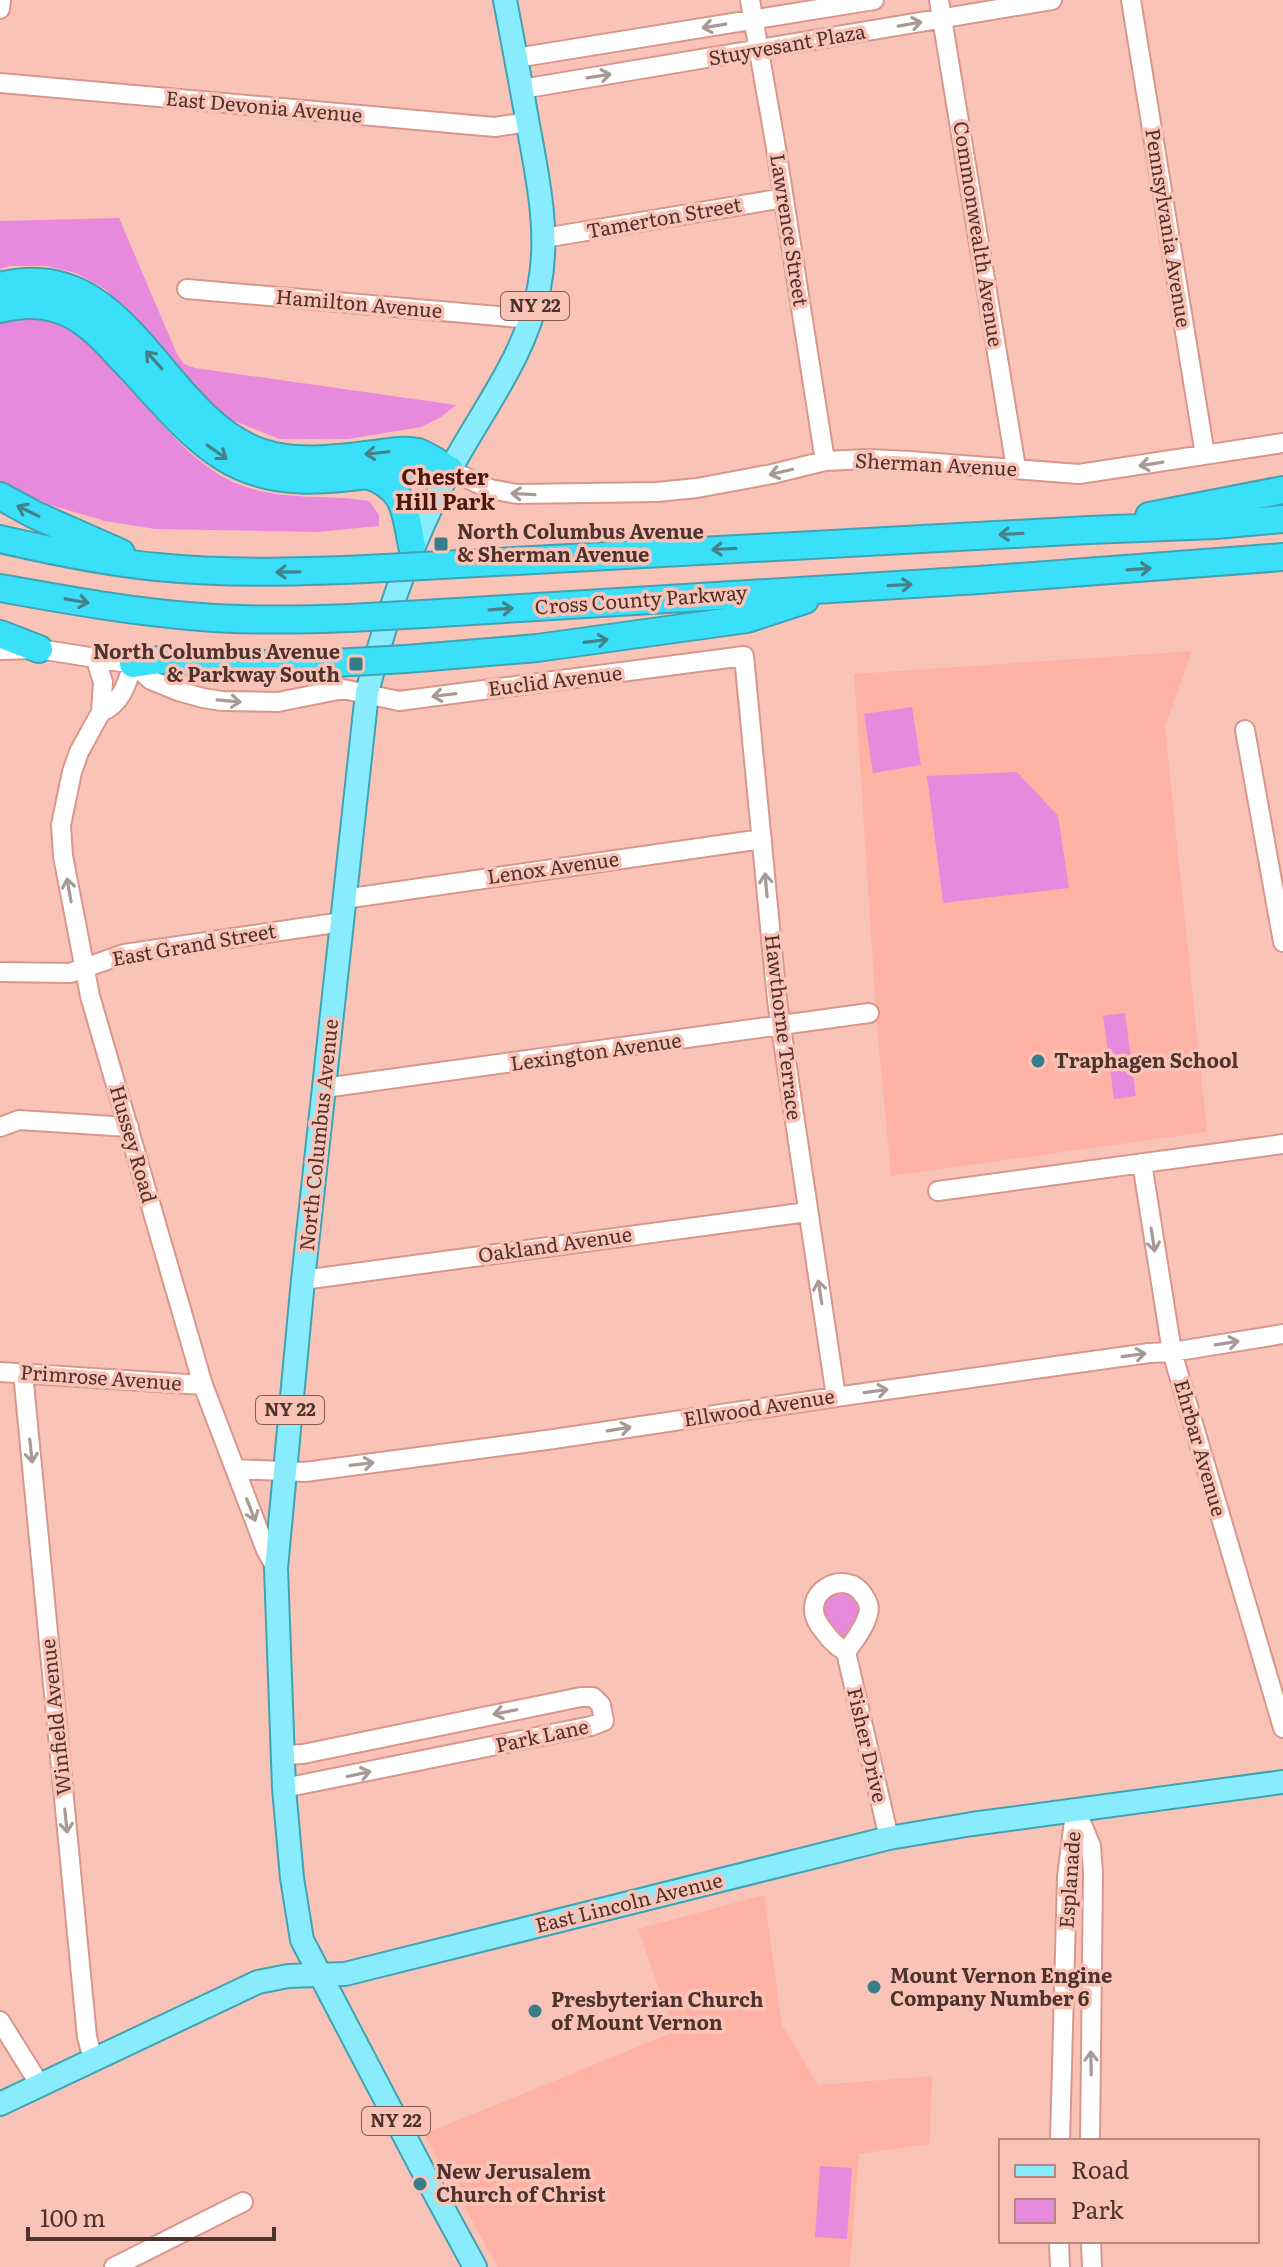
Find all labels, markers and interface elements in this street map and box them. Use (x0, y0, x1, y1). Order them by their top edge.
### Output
street label: Stuyvesant Plaza (706, 14, 868, 72)
one-way arrow (897, 16, 923, 31)
one-way arrow (702, 19, 727, 34)
one-way arrow (586, 68, 611, 83)
street label: East Devonia Avenue (165, 81, 364, 129)
street label: Commonwealth Avenue (947, 119, 1013, 349)
street label: Pennsylvania Avenue (1139, 126, 1201, 329)
street label: Lawrence Street (764, 151, 818, 308)
street label: Tamerton Street (584, 188, 743, 244)
street label: Hamilton Avenue (275, 280, 444, 324)
road number: NY 22 (501, 292, 569, 320)
one-way arrow (146, 350, 164, 370)
one-way arrow (205, 444, 227, 460)
street label: Sherman Avenue (854, 444, 1018, 482)
one-way arrow (364, 446, 391, 461)
one-way arrow (1139, 457, 1164, 472)
district label: Chester Hill Park (395, 459, 495, 517)
one-way arrow (769, 465, 795, 480)
one-way arrow (510, 486, 537, 501)
one-way arrow (16, 503, 40, 518)
place label: North Columbus Avenue & Sherman Avenue (457, 515, 704, 568)
one-way arrow (998, 527, 1025, 542)
marker: North Columbus Avenue & Sherman Avenue (432, 535, 450, 553)
one-way arrow (711, 542, 738, 557)
one-way arrow (1125, 561, 1152, 576)
one-way arrow (275, 564, 302, 580)
street label: Cross County Parkway (534, 576, 749, 620)
one-way arrow (887, 577, 913, 592)
one-way arrow (64, 595, 89, 610)
one-way arrow (487, 601, 514, 616)
one-way arrow (582, 633, 608, 648)
place label: North Columbus Avenue & Parkway South (93, 635, 340, 688)
marker: North Columbus Avenue & Parkway South (347, 655, 365, 673)
street label: Euclid Avenue (486, 656, 624, 702)
one-way arrow (431, 688, 458, 703)
one-way arrow (216, 694, 242, 709)
street label: Lenox Avenue (485, 842, 621, 890)
one-way arrow (759, 872, 774, 899)
one-way arrow (61, 878, 76, 903)
street label: East Grand Street (109, 914, 278, 972)
street label: Hawthorne Terrace (759, 932, 811, 1121)
street label: North Columbus Avenue (290, 1017, 344, 1252)
street label: Lexington Avenue (508, 1023, 683, 1077)
place label: Traphagen School (1054, 1044, 1239, 1074)
marker: Traphagen School (1029, 1052, 1047, 1070)
street label: Hussey Road (104, 1081, 166, 1206)
street label: Oakland Avenue (476, 1217, 634, 1269)
one-way arrow (1147, 1227, 1162, 1252)
one-way arrow (812, 1280, 827, 1305)
one-way arrow (1214, 1335, 1239, 1350)
one-way arrow (1121, 1347, 1146, 1362)
street label: Primrose Avenue (19, 1355, 183, 1397)
street label: Ehrbar Avenue (1168, 1375, 1236, 1519)
street label: Ellwood Avenue (681, 1379, 836, 1433)
one-way arrow (863, 1383, 889, 1398)
road number: NY 22 (256, 1396, 324, 1424)
one-way arrow (606, 1421, 631, 1436)
one-way arrow (23, 1437, 38, 1464)
one-way arrow (349, 1456, 374, 1471)
one-way arrow (245, 1497, 259, 1522)
street label: Winfield Avenue (31, 1637, 77, 1797)
street label: Fisher Drive (841, 1684, 897, 1805)
one-way arrow (492, 1705, 518, 1720)
street label: Park Lane (492, 1710, 591, 1759)
one-way arrow (345, 1766, 371, 1781)
one-way arrow (59, 1807, 74, 1834)
street label: Esplanade (1050, 1830, 1086, 1929)
street label: East Lincoln Avenue (532, 1863, 725, 1939)
place label: Mount Vernon Engine Company Number 6 (890, 1959, 1112, 2012)
marker: Mount Vernon Engine Company Number 6 (865, 1978, 883, 1996)
place label: Presbyterian Church of Mount Vernon (551, 1983, 764, 2036)
marker: Presbyterian Church of Mount Vernon (526, 2002, 544, 2020)
one-way arrow (1084, 2050, 1099, 2077)
road number: NY 22 (362, 2107, 430, 2135)
legend (999, 2139, 1259, 2243)
text: Road (1071, 2151, 1130, 2186)
place label: New Jerusalem Church of Christ (436, 2155, 606, 2208)
marker: New Jerusalem Church of Christ (411, 2175, 429, 2193)
scale bar (28, 2191, 274, 2241)
text: Park (1071, 2191, 1124, 2226)
text: 100 m (40, 2199, 106, 2234)

